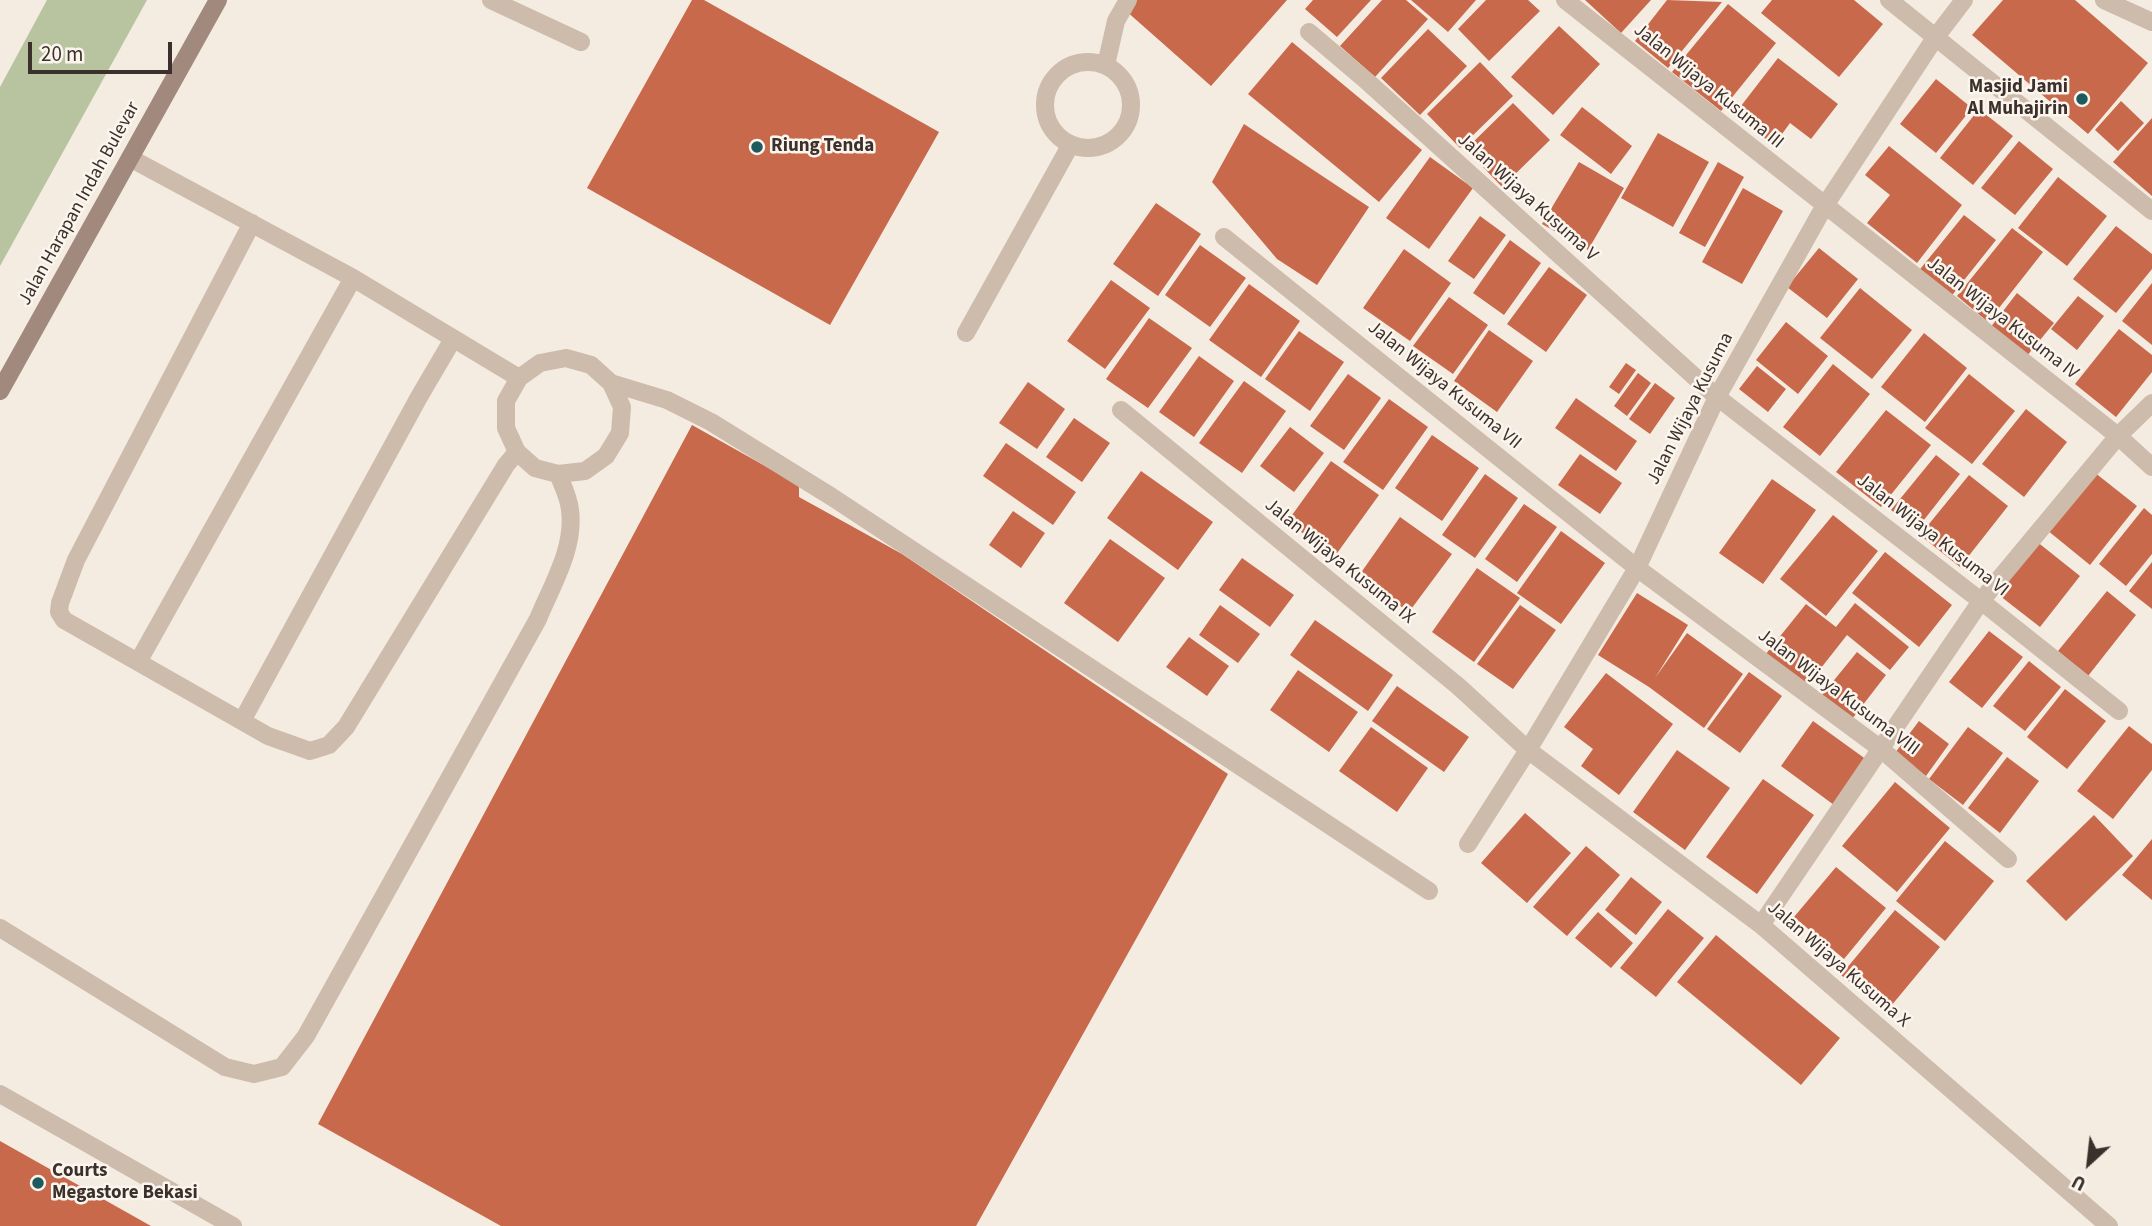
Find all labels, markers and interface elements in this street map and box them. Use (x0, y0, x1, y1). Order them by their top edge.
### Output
street label: Jalan Wijaya Kusuma III (1628, 19, 1788, 155)
scale bar (32, 28, 175, 72)
text: 20 m (41, 39, 83, 69)
place label: Masjid Jami Al Muhajirin (1968, 77, 2068, 121)
marker: Masjid Jami Al Muhajirin (2074, 91, 2090, 107)
street label: Jalan Harapan Indah Bulevar (14, 98, 146, 310)
street label: Jalan Wijaya Kusuma V (1452, 129, 1602, 267)
place label: Riung Tenda (771, 136, 874, 158)
marker: Riung Tenda (749, 139, 765, 155)
street label: Jalan Wijaya Kusuma IV (1922, 253, 2082, 385)
street label: Jalan Wijaya Kusuma VII (1362, 317, 1526, 455)
street label: Jalan Wijaya Kusuma (1643, 329, 1739, 489)
street label: Jalan Wijaya Kusuma VI (1852, 470, 2012, 602)
street label: Jalan Wijaya Kusuma IX (1259, 495, 1419, 629)
street label: Jalan Wijaya Kusuma VIII (1753, 625, 1923, 761)
street label: Jalan Wijaya Kusuma X (1762, 897, 1914, 1033)
north arrow (2054, 1128, 2124, 1198)
place label: Courts Megastore Bekasi (52, 1161, 198, 1205)
text: U (2067, 1167, 2091, 1197)
marker: Courts Megastore Bekasi (30, 1175, 46, 1191)

